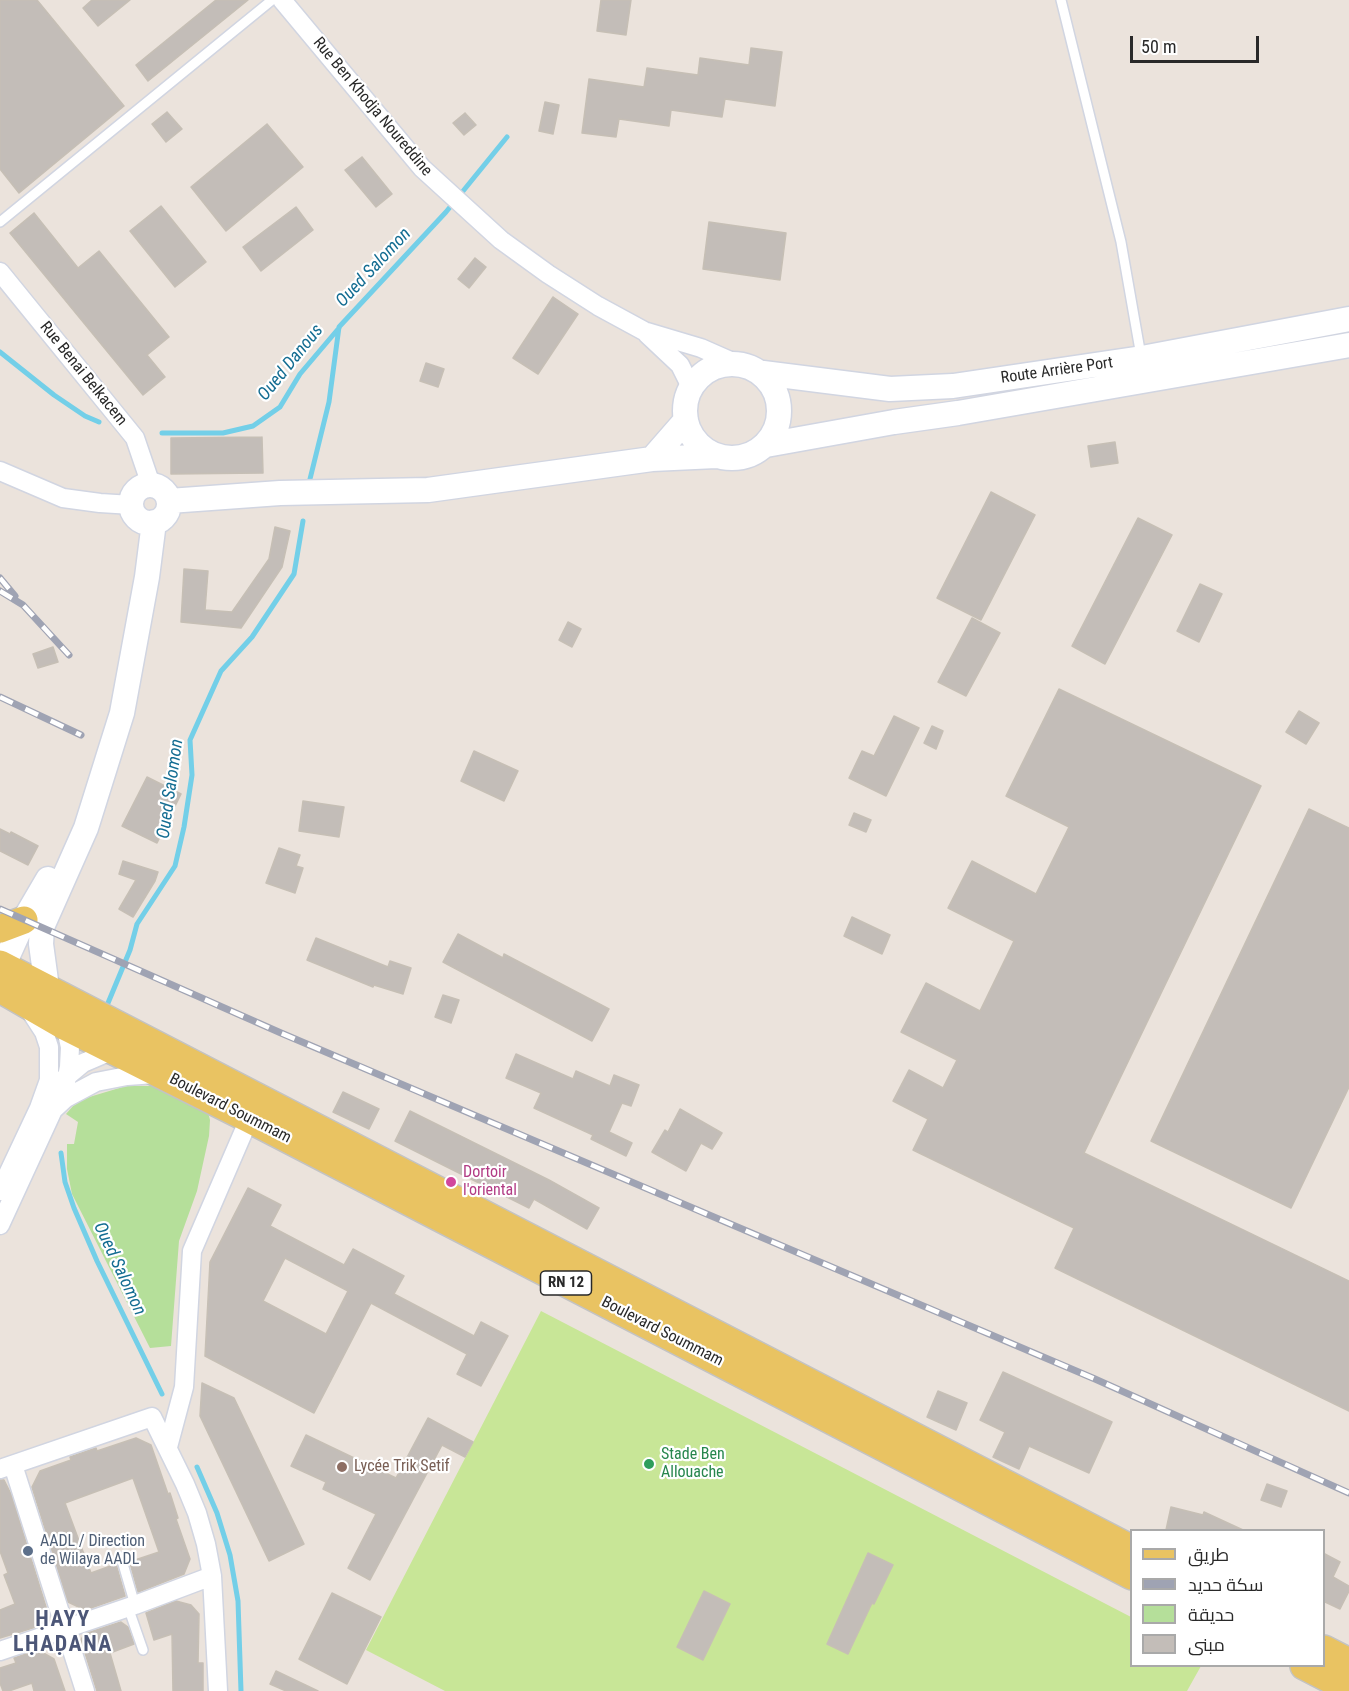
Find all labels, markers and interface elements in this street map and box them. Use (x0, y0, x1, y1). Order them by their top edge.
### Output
scale bar (1133, 24, 1262, 62)
street label: Rue Ben Khodja Noureddine (308, 34, 436, 180)
text: 50 m (1141, 36, 1176, 57)
water label: Oued Salomon (332, 224, 416, 312)
street label: Rue Benai Belkacem (35, 318, 131, 430)
water label: Oued Danous (254, 321, 328, 405)
street label: Route Arrière Port (1000, 354, 1114, 388)
water label: Oued Salomon (153, 738, 189, 840)
street label: Boulevard Soummam (166, 1070, 294, 1148)
place label: Dortoir l'oriental (463, 1163, 517, 1201)
marker: Dortoir l'oriental (444, 1175, 458, 1189)
water label: Oued Salomon (88, 1219, 150, 1319)
road number: RN 12 (540, 1271, 592, 1295)
street label: Boulevard Soummam (598, 1293, 726, 1371)
place label: Stade Ben Allouache (661, 1445, 725, 1483)
place label: Lycée Trik Setif (354, 1457, 450, 1477)
marker: Stade Ben Allouache (642, 1457, 656, 1471)
marker: Lycée Trik Setif (335, 1460, 349, 1474)
legend (1130, 1529, 1325, 1667)
place label: AADL / Direction de Wilaya AADL (40, 1532, 145, 1570)
marker: AADL / Direction de Wilaya AADL (21, 1544, 35, 1558)
text: طريق (1188, 1544, 1229, 1565)
text: سكة حديد (1188, 1574, 1263, 1595)
text: حديقة (1188, 1604, 1234, 1625)
district label: ḤAYY LḤAḌANA (13, 1607, 113, 1658)
text: مبنى (1188, 1634, 1225, 1655)

